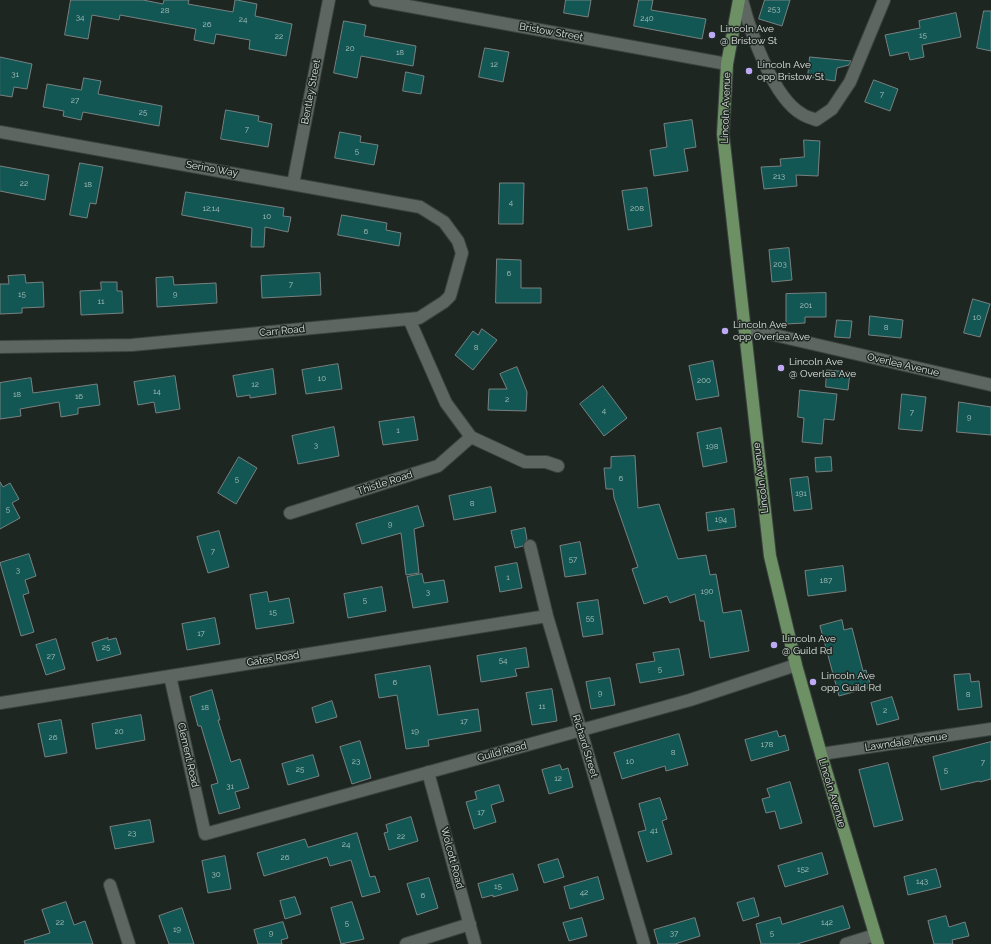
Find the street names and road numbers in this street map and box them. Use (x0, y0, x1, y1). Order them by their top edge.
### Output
street label: Bristow Street (518, 20, 584, 44)
street label: Bentley Street (299, 59, 323, 125)
street label: Lincoln Avenue (719, 72, 733, 144)
street label: Serino Way (185, 159, 239, 179)
street label: Carr Road (259, 323, 305, 339)
street label: Overlea Avenue (866, 351, 940, 379)
street label: Lincoln Avenue (751, 442, 771, 514)
street label: Thistle Road (356, 468, 414, 498)
street label: Gates Road (246, 649, 300, 669)
street label: Richard Street (570, 713, 600, 779)
street label: Clement Road (175, 721, 201, 789)
street label: Lawndale Avenue (864, 730, 948, 754)
street label: Guild Road (476, 740, 528, 764)
street label: Lincoln Avenue (816, 757, 848, 829)
street label: Wolcott Road (438, 826, 466, 890)

